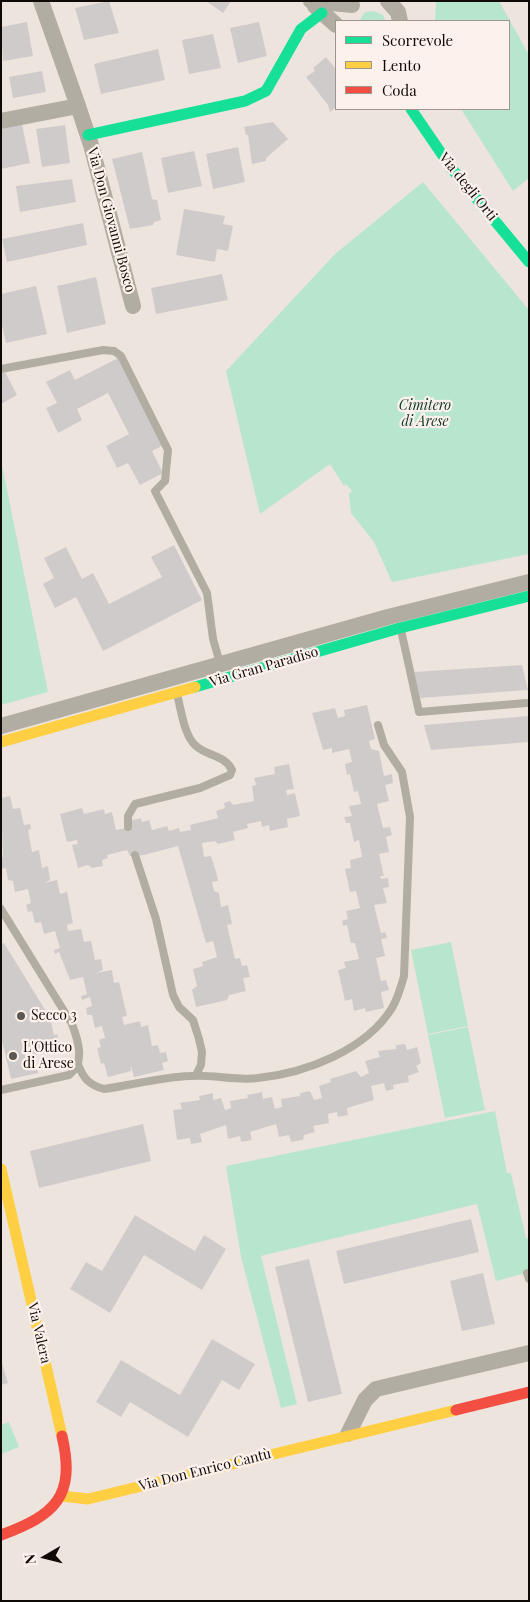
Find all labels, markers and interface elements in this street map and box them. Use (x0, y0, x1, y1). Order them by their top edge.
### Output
legend (335, 20, 510, 110)
text: Scorrevole (382, 30, 453, 50)
text: Lento (382, 55, 421, 75)
text: Coda (382, 80, 417, 100)
street label: Via Don Giovanni Bosco (84, 146, 138, 294)
street label: Via degli Orti (435, 150, 501, 224)
park label: Cimitero di Arese (399, 398, 451, 431)
street label: Via Gran Paradiso (208, 643, 320, 691)
place label: Secco 3 (31, 1008, 77, 1024)
marker: Secco 3 (15, 1010, 27, 1022)
place label: L'Ottico di Arese (23, 1040, 74, 1072)
marker: L'Ottico di Arese (7, 1050, 19, 1062)
street label: Via Valera (24, 1301, 54, 1365)
street label: Via Don Enrico Cantù (137, 1445, 273, 1495)
north arrow (20, 1532, 70, 1582)
text: N (20, 1553, 40, 1565)

